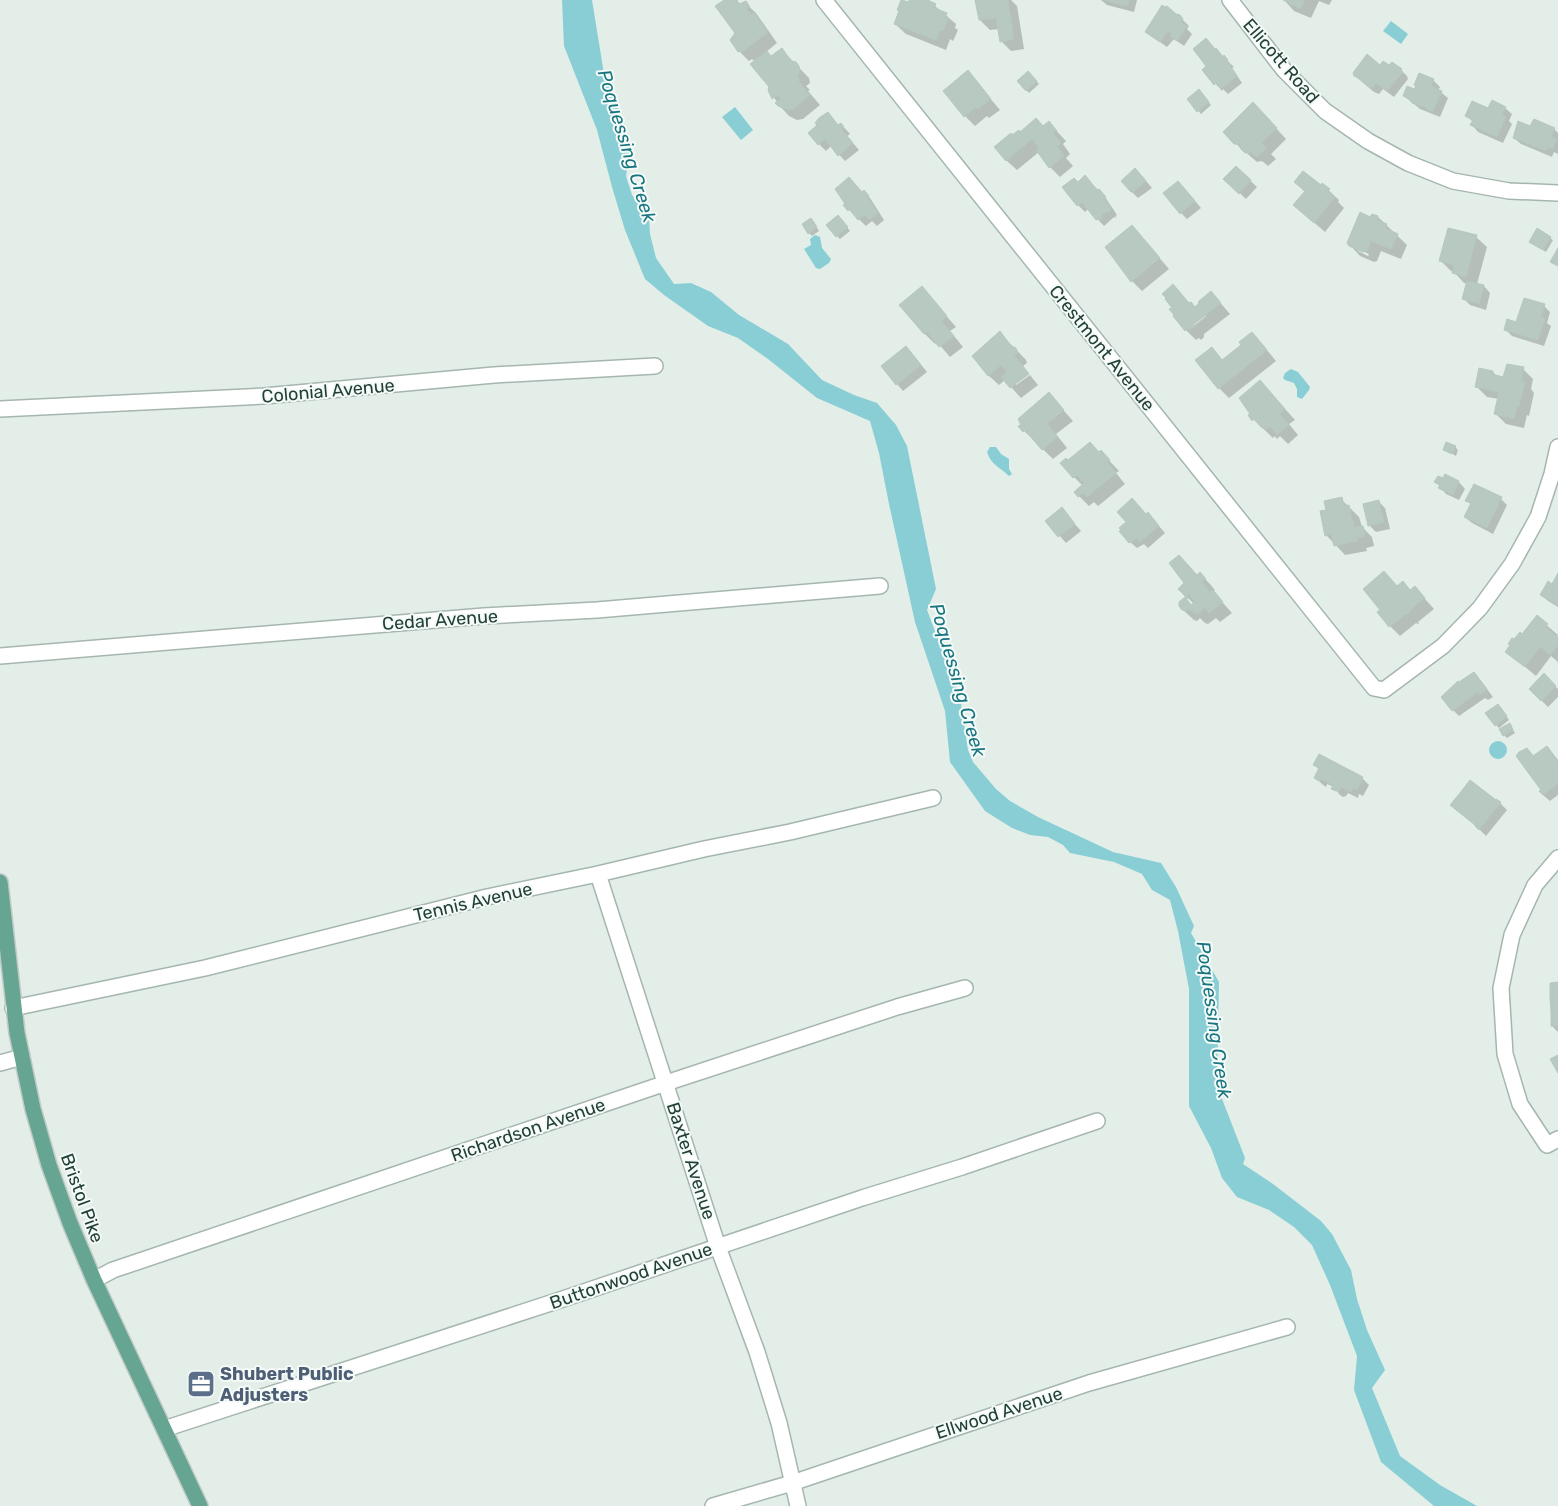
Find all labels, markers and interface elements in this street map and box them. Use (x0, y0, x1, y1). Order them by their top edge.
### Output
street label: Ellicott Road (1238, 14, 1324, 108)
water label: Poquessing Creek (593, 67, 661, 225)
street label: Crestmont Avenue (1044, 280, 1160, 416)
street label: Colonial Avenue (261, 374, 395, 408)
water label: Poquessing Creek (925, 601, 991, 760)
street label: Cedar Avenue (381, 605, 499, 635)
street label: Tennis Avenue (412, 878, 534, 926)
water label: Poquessing Creek (1192, 940, 1236, 1100)
street label: Richardson Avenue (448, 1093, 608, 1167)
street label: Baxter Avenue (662, 1099, 720, 1223)
street label: Bristol Pike (56, 1150, 108, 1246)
street label: Buttonwood Avenue (547, 1238, 715, 1314)
place label: Shubert Public Adjusters (220, 1363, 354, 1406)
office icon: Shubert Public Adjusters (186, 1369, 216, 1399)
street label: Ellwood Avenue (933, 1382, 1065, 1444)

